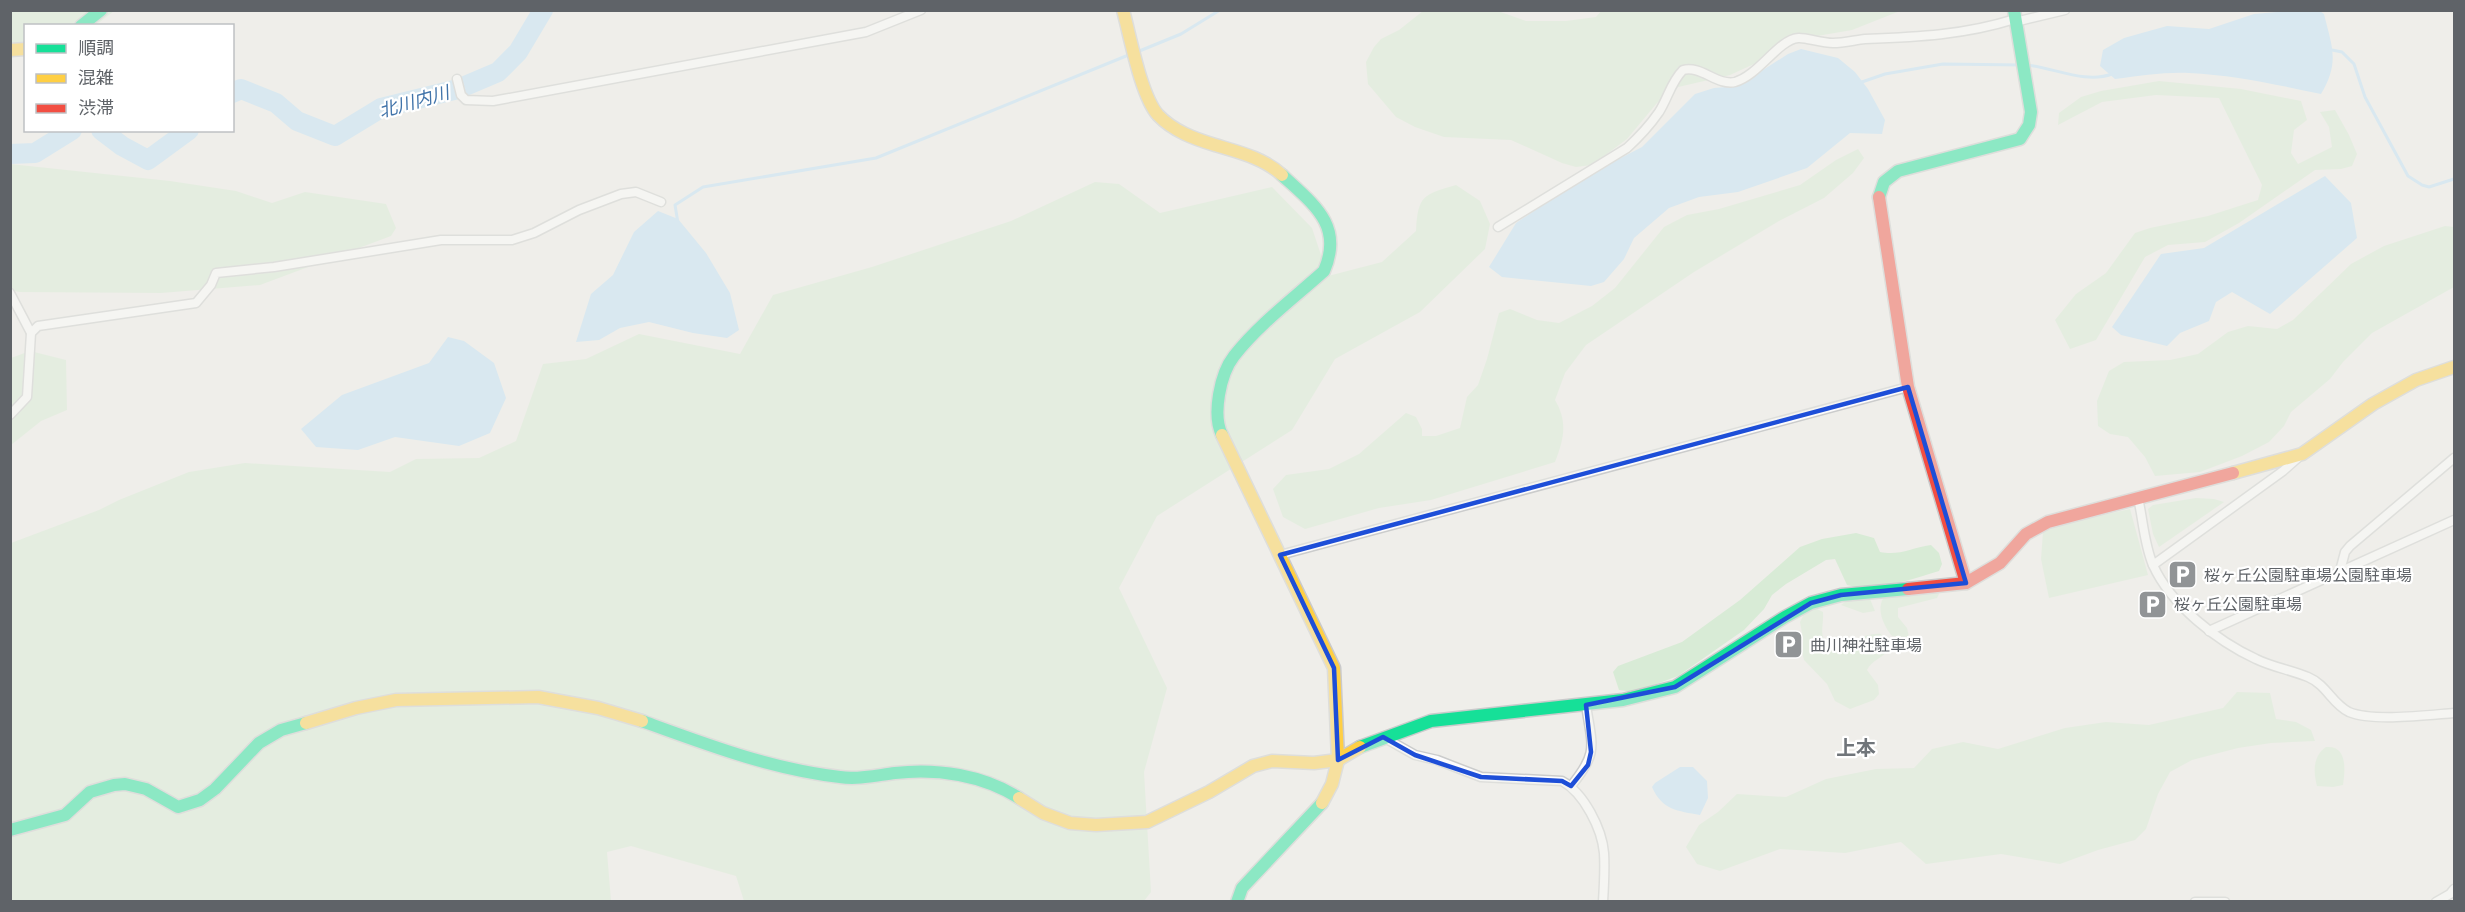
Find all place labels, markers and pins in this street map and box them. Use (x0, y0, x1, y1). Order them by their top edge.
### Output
parking icon: 桜ヶ丘公園駐車場公園駐車場 (2167, 559, 2199, 591)
place label: 桜ヶ丘公園駐車場公園駐車場 (2204, 566, 2412, 585)
parking icon: 桜ヶ丘公園駐車場 (2137, 588, 2169, 620)
place label: 桜ヶ丘公園駐車場 (2174, 595, 2302, 614)
parking icon: 曲川神社駐車場 (1773, 629, 1805, 661)
place label: 曲川神社駐車場 (1810, 636, 1922, 655)

